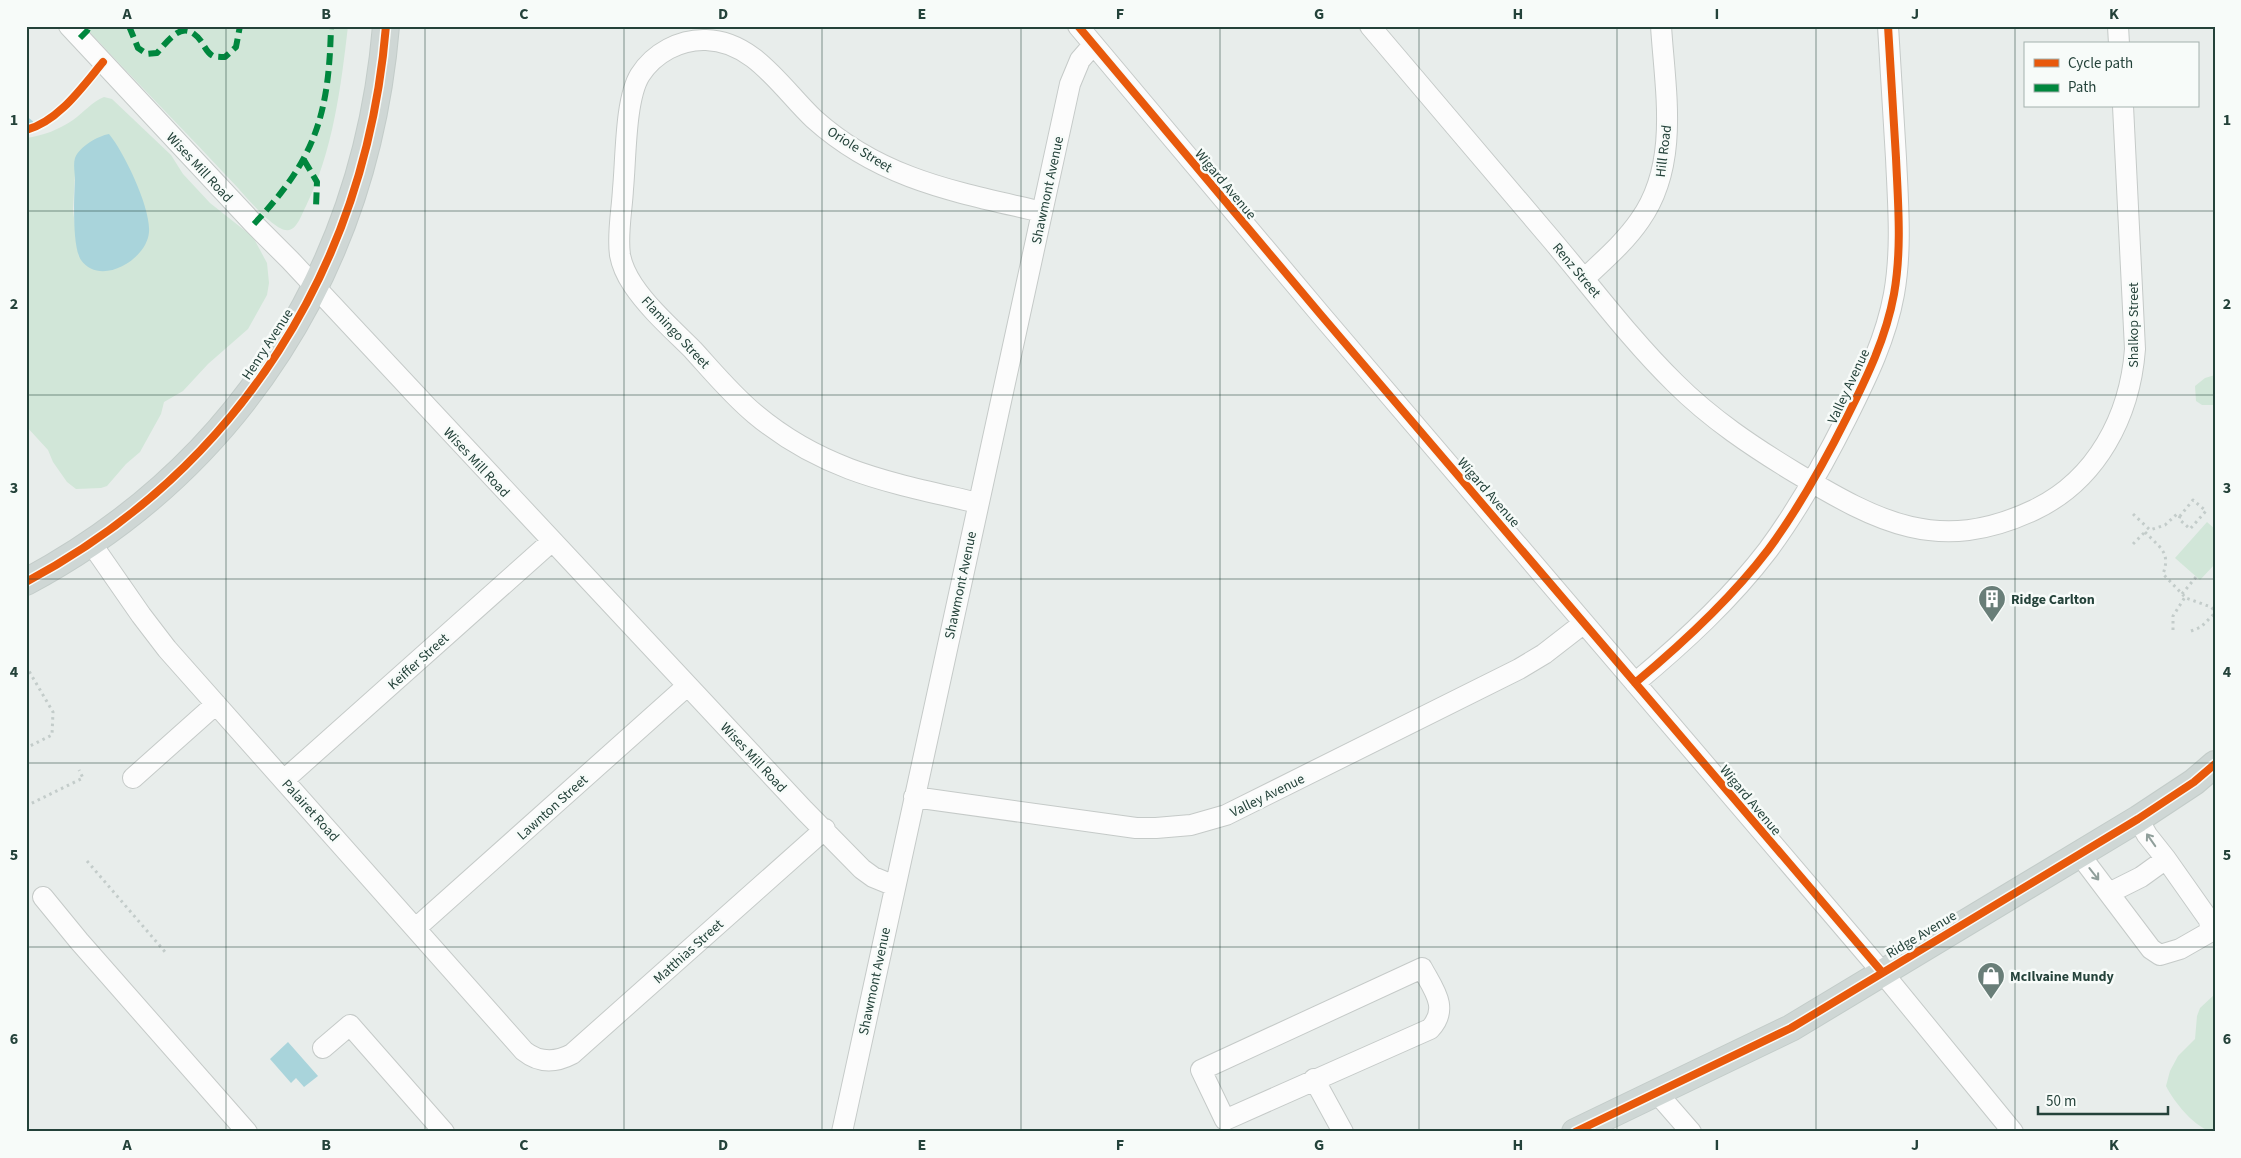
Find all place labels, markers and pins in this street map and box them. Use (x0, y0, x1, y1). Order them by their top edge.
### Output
building icon: Ridge Carlton (1977, 584, 2007, 623)
place label: Ridge Carlton (2011, 590, 2095, 610)
shop icon: McIlvaine Mundy (1976, 961, 2006, 1000)
place label: McIlvaine Mundy (2010, 967, 2114, 987)

